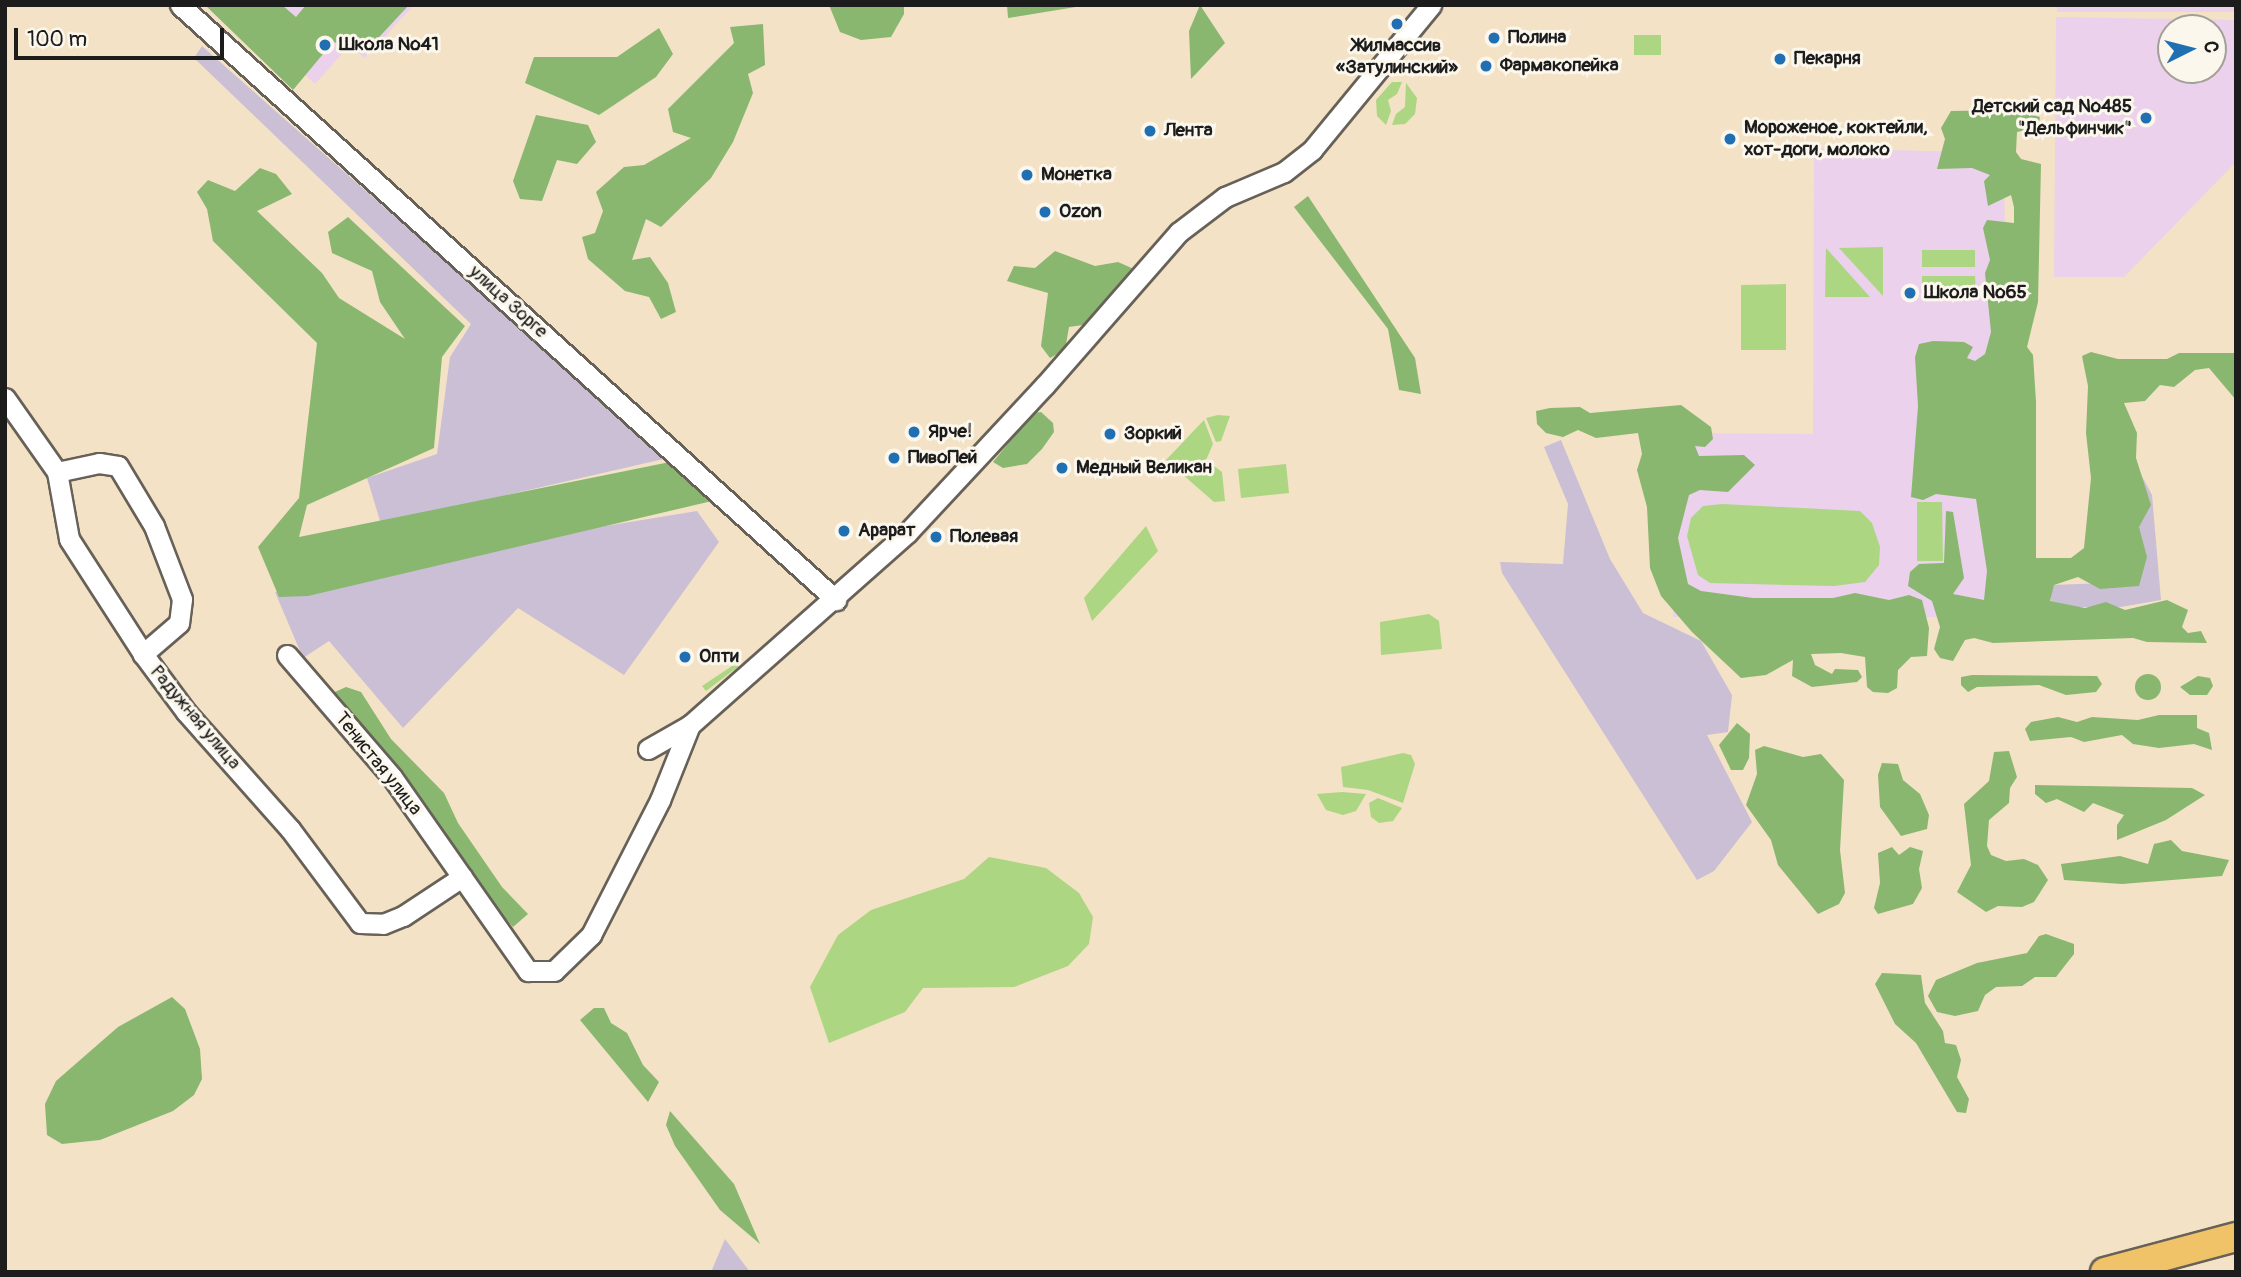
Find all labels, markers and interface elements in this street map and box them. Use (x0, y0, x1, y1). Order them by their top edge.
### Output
scale bar (18, 14, 228, 58)
north arrow (2157, 14, 2227, 84)
marker: Жилмассив «Затулинский» (1389, 16, 1405, 32)
text: 100 m (27, 26, 87, 53)
place label: Полина (1508, 27, 1566, 49)
marker: Полина (1486, 30, 1502, 46)
place label: Школа №41 (339, 34, 439, 56)
place label: Жилмассив «Затулинский» (1336, 35, 1458, 79)
marker: Школа №41 (317, 37, 333, 53)
text: С (2198, 40, 2223, 54)
place label: Пекарня (1794, 48, 1861, 70)
marker: Пекарня (1772, 51, 1788, 67)
place label: Фармакопейка (1500, 55, 1619, 77)
marker: Фармакопейка (1478, 58, 1494, 74)
place label: Детский сад №485 "Дельфинчик" (1973, 96, 2132, 140)
marker: Детский сад №485 "Дельфинчик" (2138, 110, 2154, 126)
place label: Мороженое, коктейли, хот-доги, молоко (1744, 117, 1928, 161)
place label: Лента (1164, 120, 1213, 142)
marker: Лента (1142, 123, 1158, 139)
marker: Мороженое, коктейли, хот-доги, молоко (1722, 131, 1738, 147)
place label: Монетка (1041, 164, 1112, 186)
marker: Монетка (1019, 167, 1035, 183)
place label: Ozon (1059, 201, 1102, 223)
marker: Ozon (1037, 204, 1053, 220)
street label: улица Зорге (464, 261, 552, 343)
place label: Школа №65 (1924, 282, 2027, 304)
marker: Школа №65 (1902, 285, 1918, 301)
place label: Ярче! (928, 421, 972, 443)
place label: Зоркий (1124, 423, 1182, 445)
marker: Ярче! (906, 424, 922, 440)
marker: Зоркий (1102, 426, 1118, 442)
place label: ПивоПей (908, 447, 977, 469)
marker: ПивоПей (886, 450, 902, 466)
place label: Медный Великан (1076, 457, 1212, 479)
marker: Медный Великан (1054, 460, 1070, 476)
place label: Арарат (858, 520, 915, 542)
marker: Арарат (836, 523, 852, 539)
place label: Полевая (950, 526, 1018, 548)
marker: Полевая (928, 529, 944, 545)
place label: Опти (699, 646, 739, 668)
marker: Опти (677, 649, 693, 665)
street label: Радужная улица (145, 661, 245, 775)
street label: Тенистая улица (330, 708, 426, 820)

